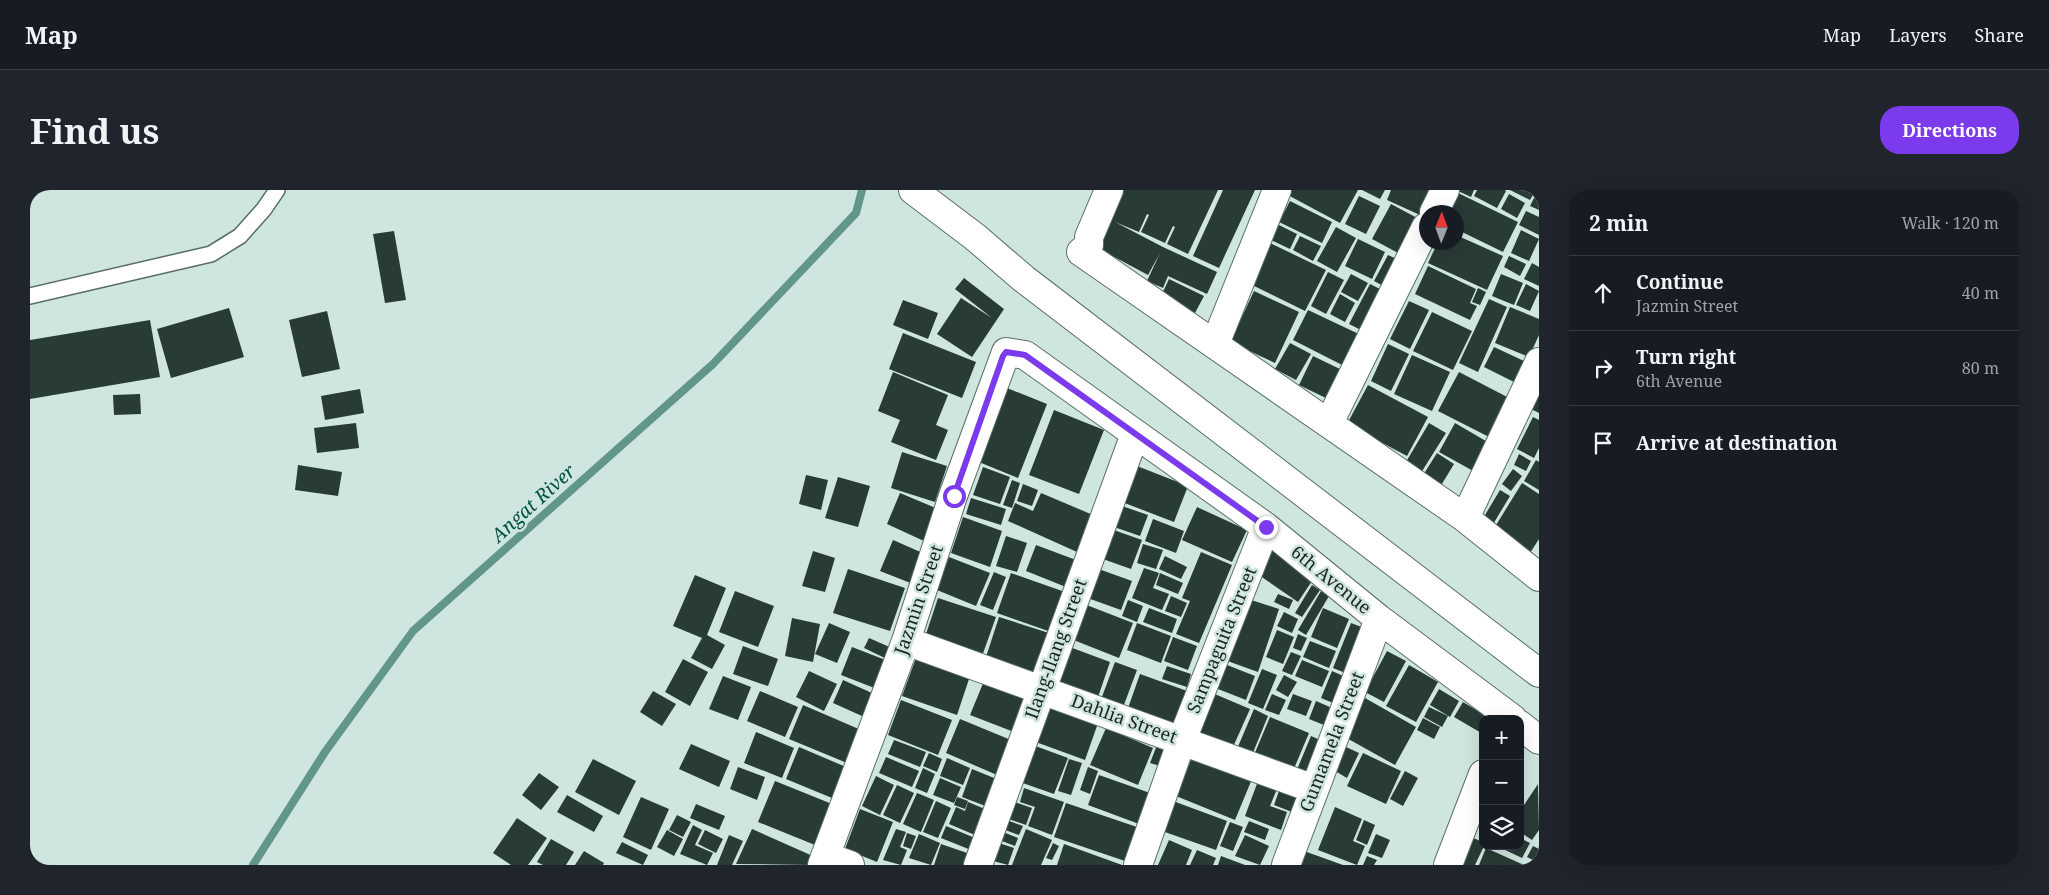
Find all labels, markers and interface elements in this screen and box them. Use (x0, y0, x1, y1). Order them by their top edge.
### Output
text: Map (25, 18, 78, 51)
text: Map (1823, 23, 1861, 47)
text: Layers (1889, 23, 1947, 47)
text: Share (1975, 23, 2024, 47)
button: Directions (1880, 106, 2019, 154)
text: Find us (30, 107, 159, 154)
north arrow (1419, 205, 1464, 250)
text: 2 min (1589, 209, 1648, 237)
text: Walk · 120 m (1902, 212, 1999, 234)
text: Continue (1636, 269, 1724, 295)
icon: ahead (1589, 279, 1617, 307)
text: 40 m (1962, 282, 1999, 304)
text: Jazmin Street (1636, 295, 1738, 317)
text: Turn right (1636, 344, 1736, 370)
icon: right (1589, 354, 1617, 382)
text: 80 m (1962, 357, 1999, 379)
text: 6th Avenue (1636, 370, 1722, 392)
icon: arrive (1589, 429, 1617, 457)
text: Arrive at destination (1636, 430, 1838, 456)
water label: Angat River (484, 458, 581, 549)
route start (943, 485, 966, 508)
route end (1255, 516, 1278, 539)
street label: 6th Avenue (1286, 539, 1377, 619)
street label: Jazmin Street (888, 541, 948, 659)
street label: Sampaguita Street (1181, 563, 1261, 717)
street label: Ilang-Ilang Street (1019, 575, 1092, 722)
street label: Gumamela Street (1293, 668, 1369, 815)
street label: Dahlia Street (1068, 688, 1181, 748)
map controls (1479, 715, 1524, 850)
button: + (1479, 715, 1524, 760)
button: − (1479, 760, 1524, 805)
button: layers (1479, 805, 1524, 850)

